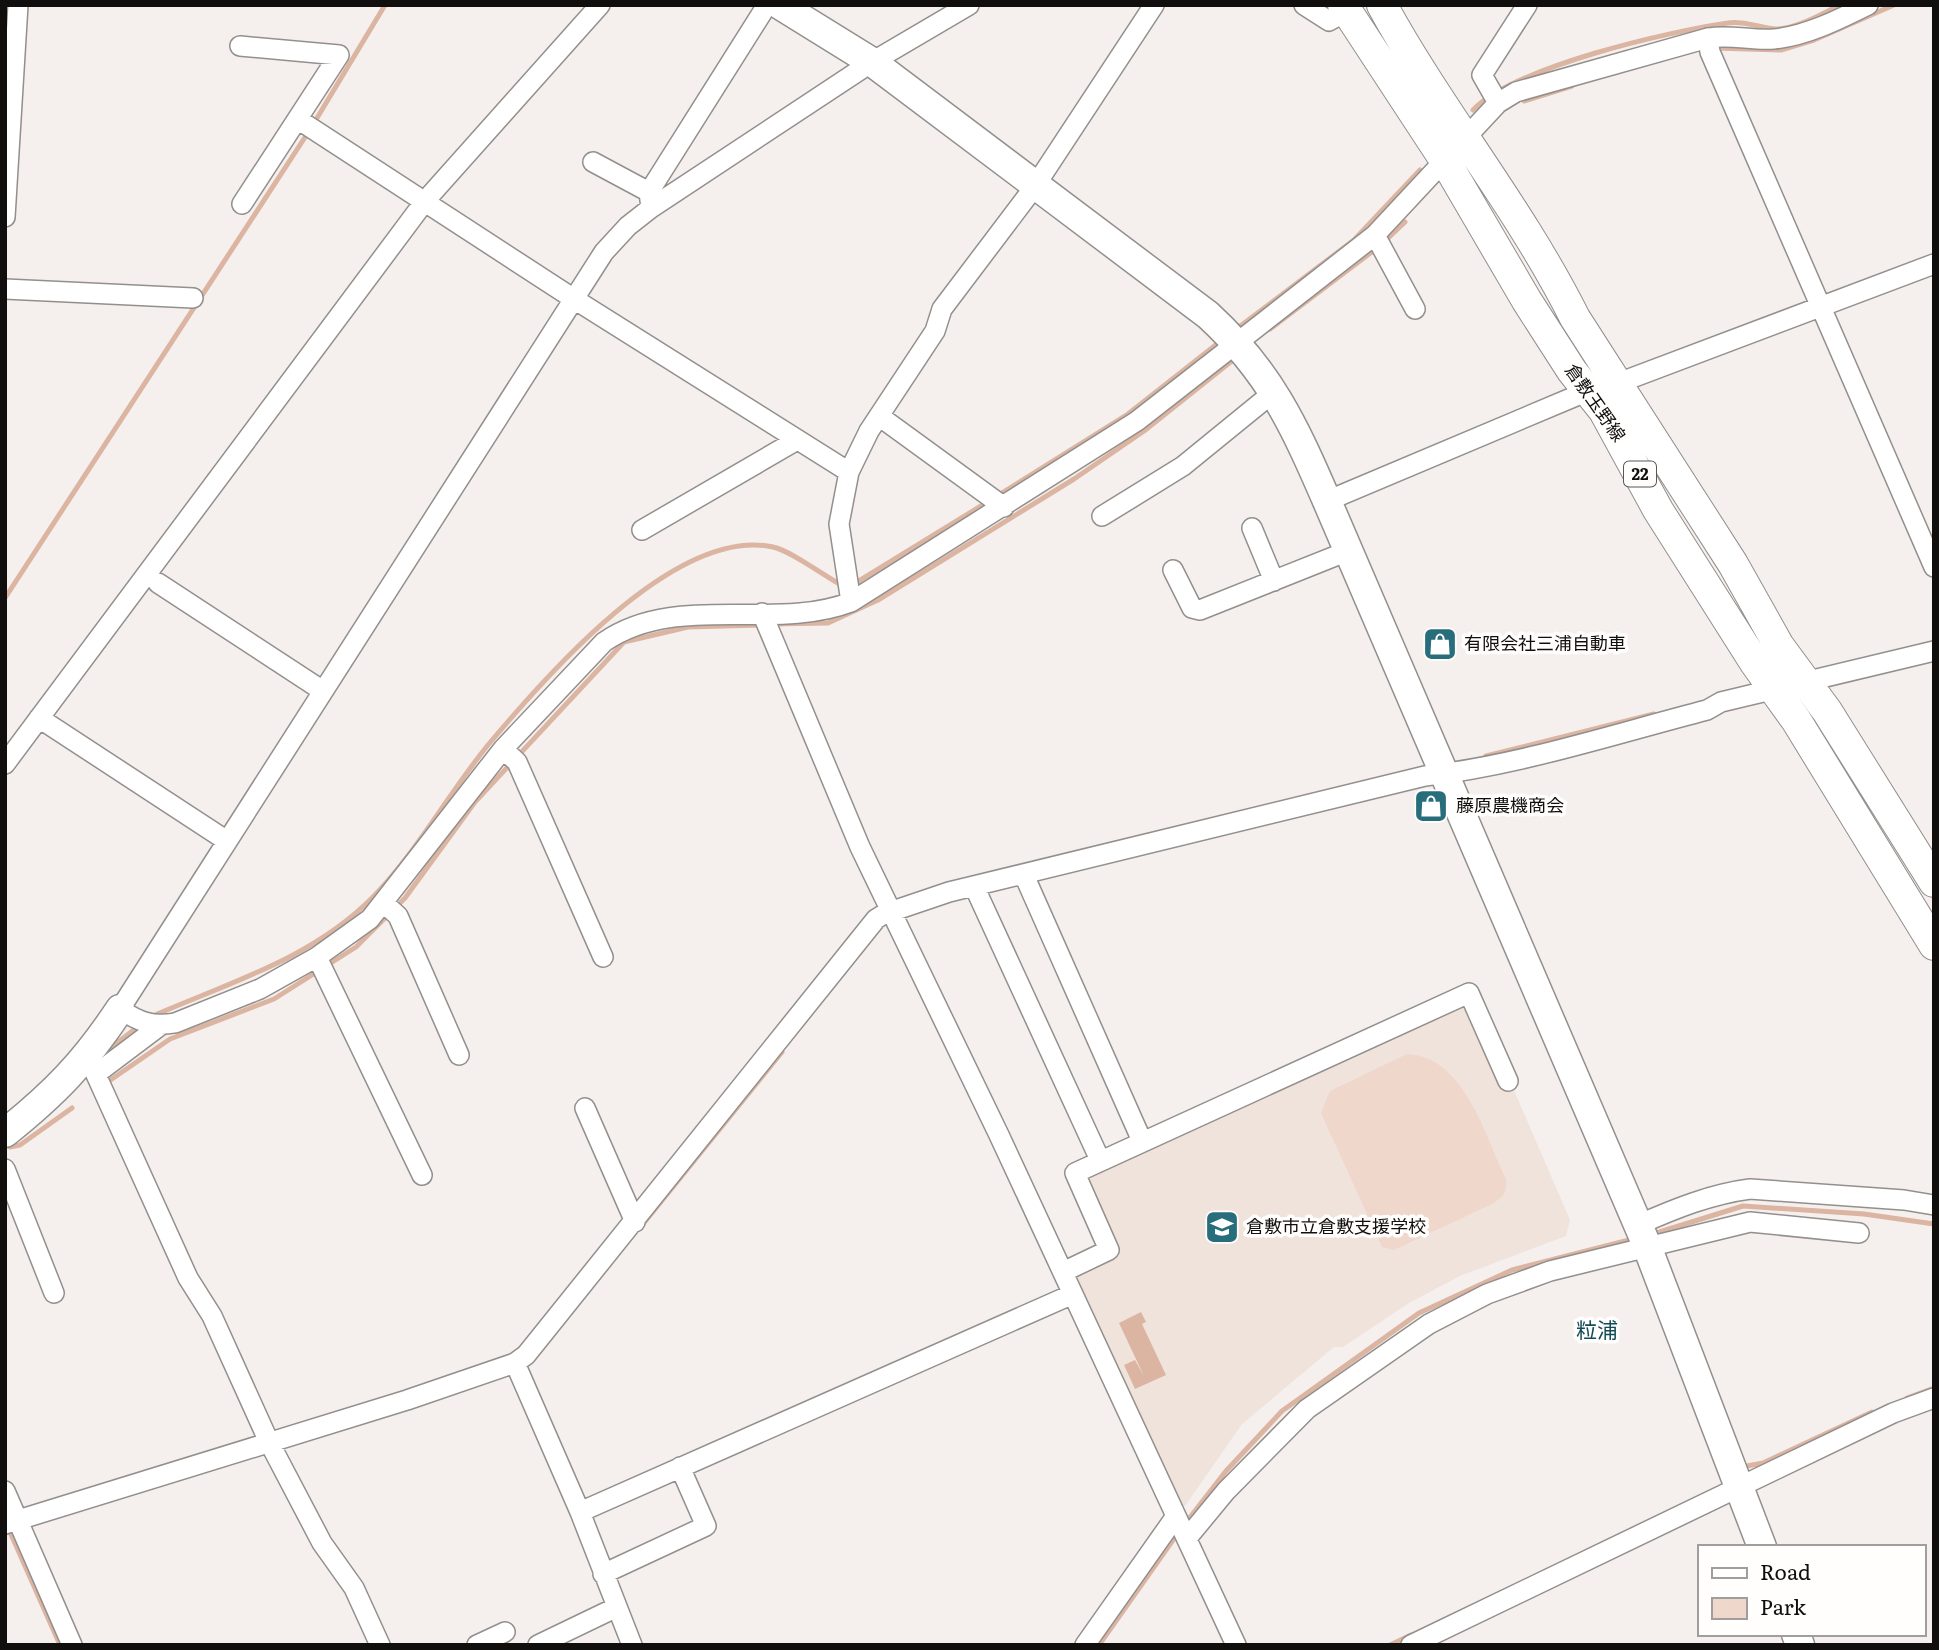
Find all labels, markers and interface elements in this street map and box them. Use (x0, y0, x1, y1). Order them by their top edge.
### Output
street label: 倉敷玉野線 (1559, 358, 1633, 447)
road number: 22 (1624, 461, 1656, 486)
shop icon: 有限会社三浦自動車 (1421, 625, 1459, 663)
place label: 有限会社三浦自動車 (1464, 629, 1626, 656)
shop icon: 藤原農機商会 (1412, 787, 1450, 825)
place label: 藤原農機商会 (1456, 791, 1564, 818)
school or university icon: 倉敷市立倉敷支援学校 (1203, 1208, 1241, 1246)
place label: 倉敷市立倉敷支援学校 (1246, 1212, 1426, 1239)
district label: 粒浦 (1576, 1313, 1618, 1344)
legend (1698, 1545, 1925, 1636)
text: Road (1760, 1555, 1811, 1586)
text: Park (1760, 1590, 1806, 1621)

